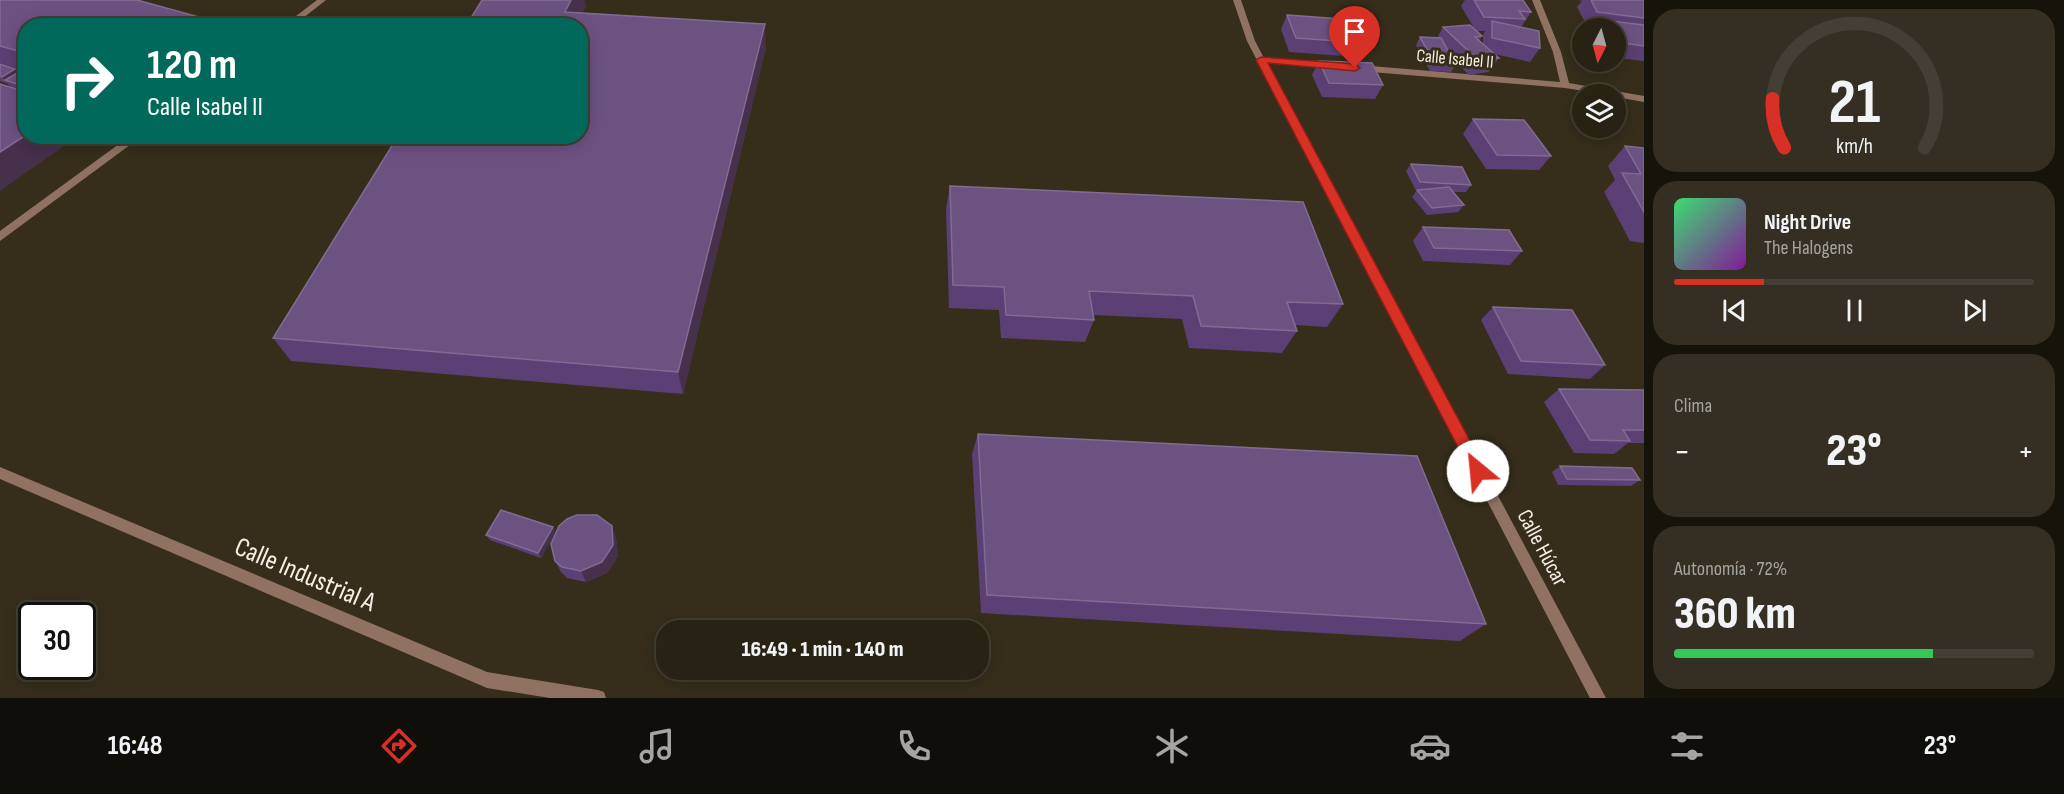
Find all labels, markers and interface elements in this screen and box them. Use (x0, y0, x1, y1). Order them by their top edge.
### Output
pin (1329, 6, 1380, 68)
icon: arrive (1338, 15, 1371, 48)
north arrow (1572, 18, 1626, 72)
map controls (1572, 18, 1626, 138)
text: 120 m (147, 40, 237, 91)
icon: right (48, 42, 126, 120)
street label: Calle Isabel II (1416, 45, 1494, 73)
text: 21 (1828, 66, 1880, 141)
button: layers (1572, 84, 1626, 138)
text: Calle Isabel II (147, 91, 263, 123)
text: km/h (1835, 134, 1873, 159)
text: Night Drive (1764, 209, 1851, 236)
text: The Halogens (1764, 236, 1853, 260)
icon: previous (1718, 294, 1751, 327)
icon: pause (1838, 294, 1871, 327)
icon: next (1958, 294, 1991, 327)
text: Clima (1674, 394, 1712, 418)
text: 23° (1826, 424, 1882, 479)
text: − (1674, 432, 1690, 472)
text: + (2018, 432, 2034, 472)
position arrow (1446, 439, 1510, 503)
street label: Calle Húcar (1511, 505, 1573, 591)
street label: Calle Industrial A (230, 531, 381, 619)
text: Autonomía · 72% (1674, 557, 1787, 581)
text: 360 km (1674, 587, 1796, 642)
speed limit sign: 30 (18, 602, 96, 680)
text: 16:49 · 1 min · 140 m (741, 636, 904, 663)
icon: directions (378, 725, 420, 767)
icon: music (636, 725, 678, 767)
icon: phone (893, 725, 935, 767)
icon: climate (1151, 725, 1193, 767)
icon: car (1409, 725, 1451, 767)
icon: filters (1666, 725, 1708, 767)
text: 16:48 (108, 730, 162, 762)
text: 23° (1924, 730, 1956, 762)

